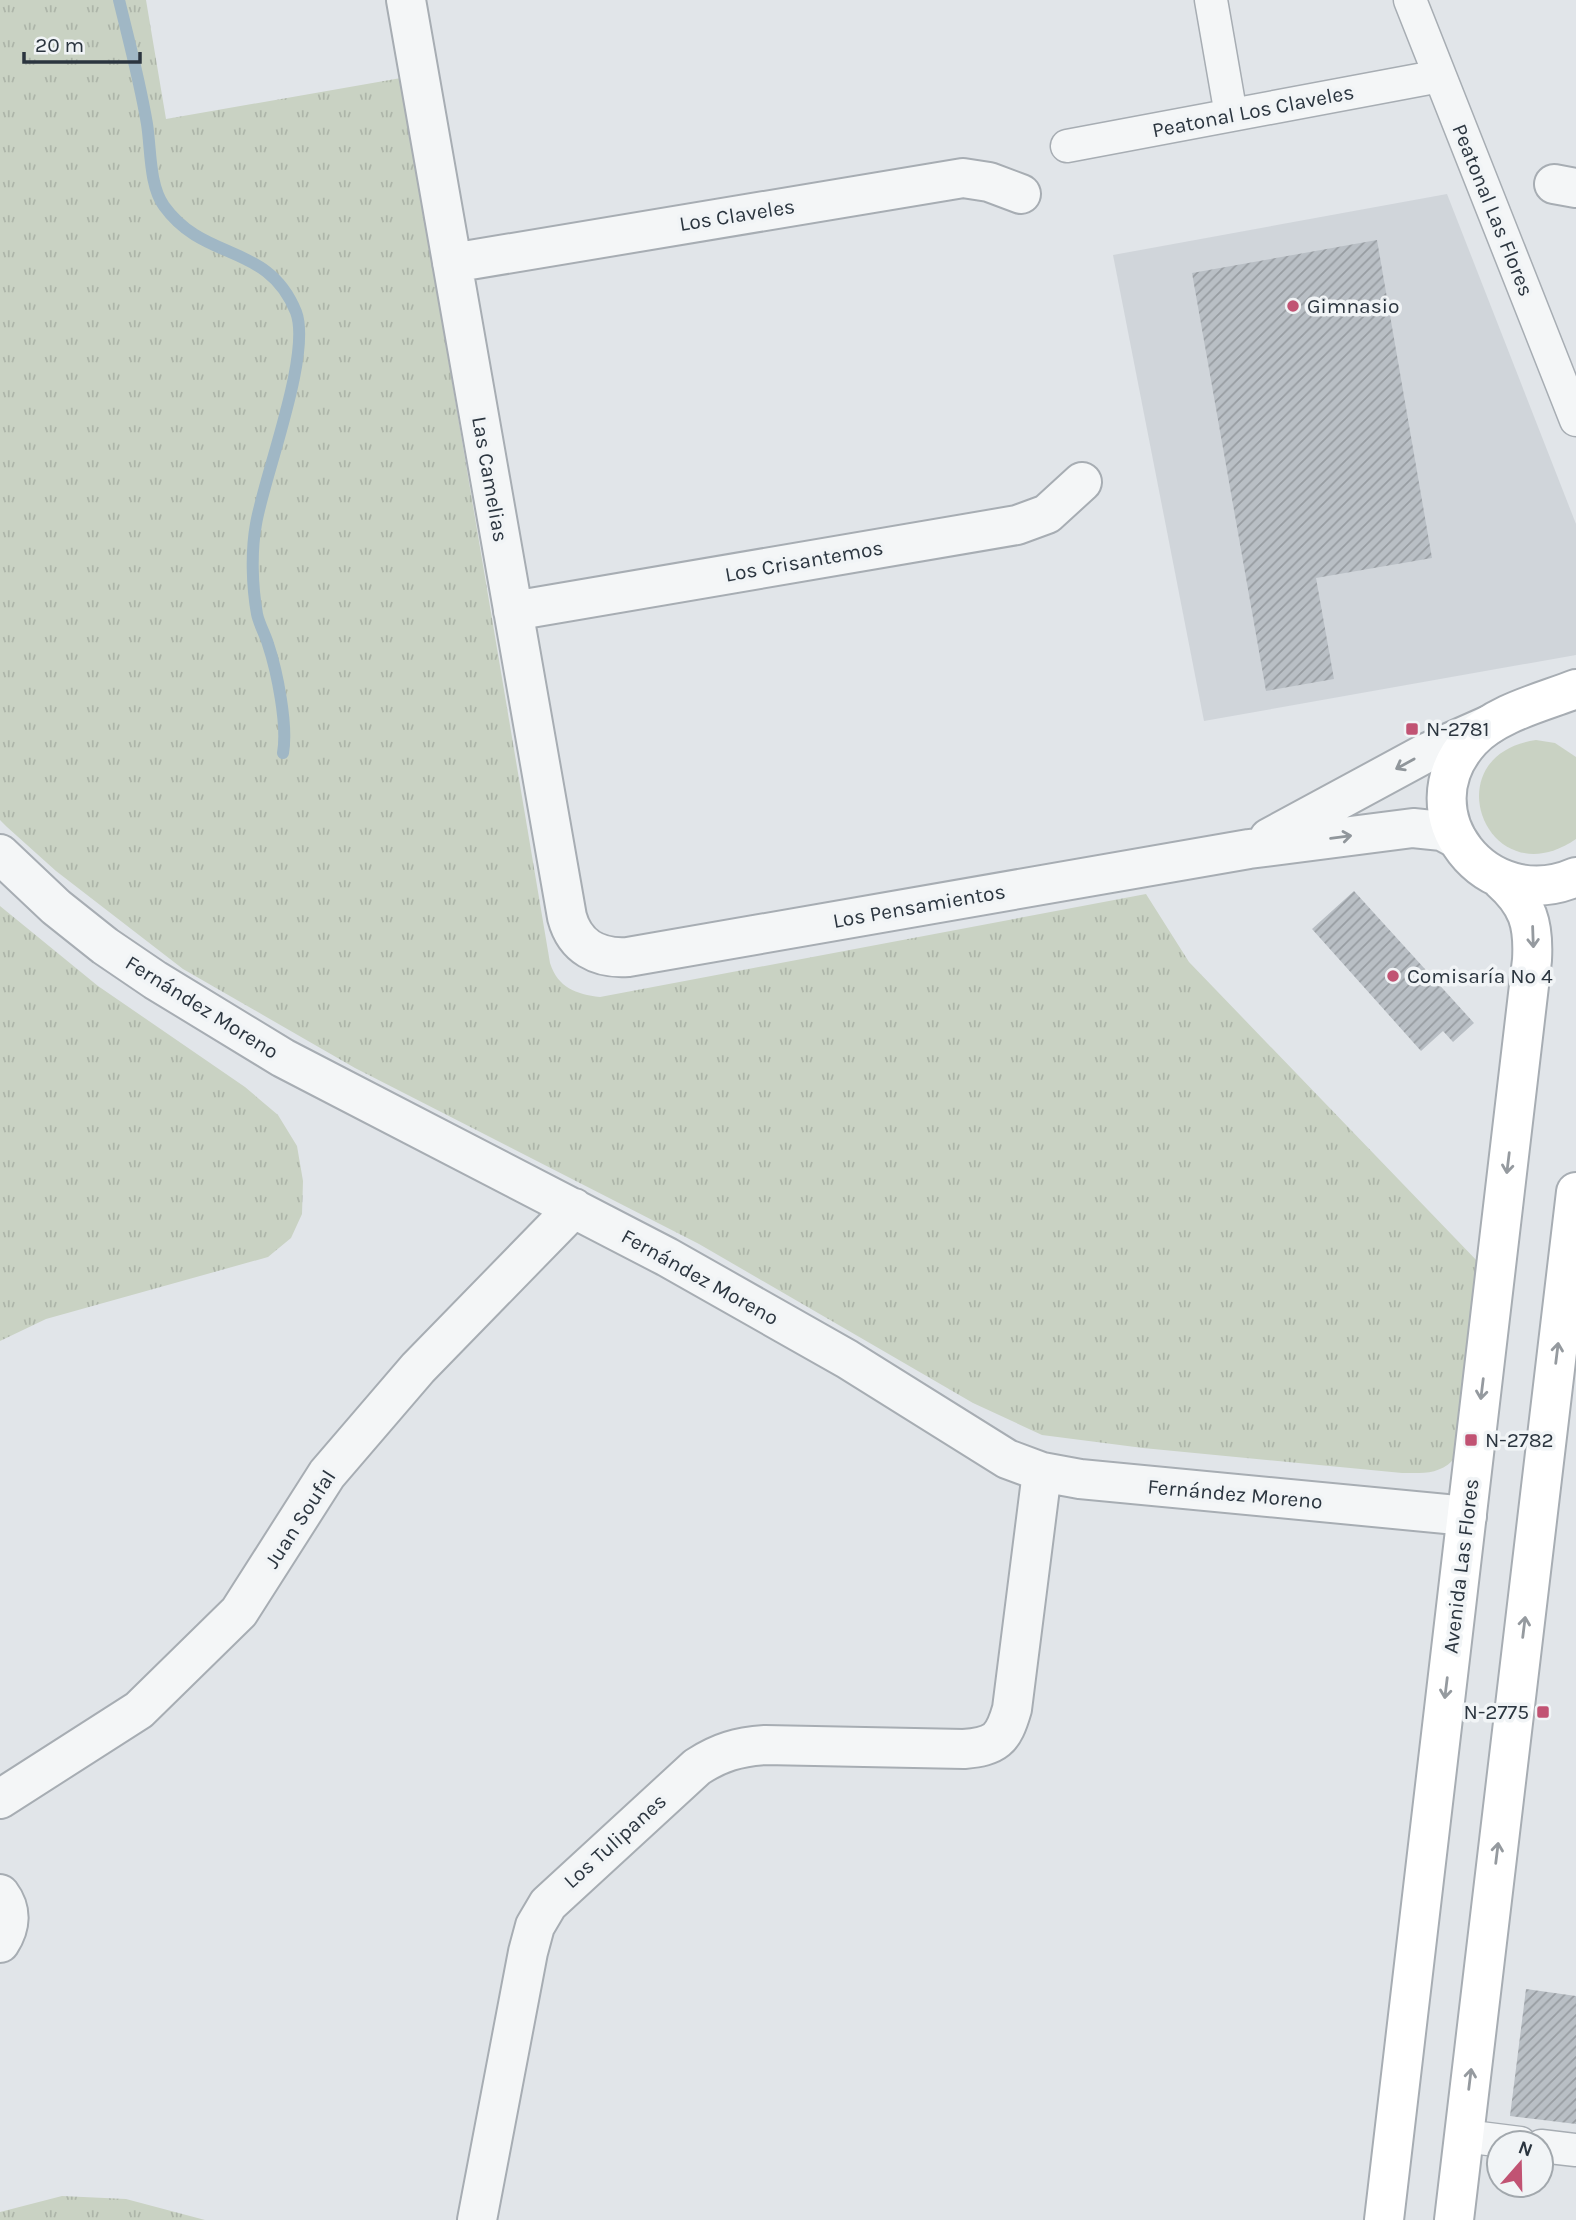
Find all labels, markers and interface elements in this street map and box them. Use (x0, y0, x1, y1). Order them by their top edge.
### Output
scale bar (24, 21, 140, 65)
text: 20 m (35, 33, 84, 57)
street label: Peatonal Los Claveles (1150, 80, 1356, 142)
street label: Peatonal Las Flores (1447, 120, 1539, 300)
street label: Los Claveles (678, 194, 796, 236)
place label: Gimnasio (1307, 294, 1399, 318)
marker: Gimnasio (1285, 298, 1301, 314)
street label: Las Camelias (467, 414, 513, 544)
street label: Los Crisantemos (723, 535, 885, 587)
place label: N-2781 (1426, 717, 1490, 741)
marker: N-2781 (1404, 721, 1420, 737)
one-way arrow (1395, 757, 1415, 771)
one-way arrow (1329, 830, 1352, 843)
street label: Los Pensamientos (831, 879, 1007, 933)
one-way arrow (1526, 925, 1539, 948)
street label: Fernández Moreno (121, 950, 283, 1064)
place label: Comisaría Nº 4 (1407, 964, 1553, 988)
marker: Comisaría Nº 4 (1385, 968, 1401, 984)
one-way arrow (1502, 1151, 1515, 1174)
street label: Fernández Moreno (617, 1224, 783, 1330)
one-way arrow (1551, 1342, 1564, 1365)
one-way arrow (1475, 1377, 1488, 1400)
place label: N-2782 (1485, 1428, 1554, 1452)
marker: N-2782 (1463, 1432, 1479, 1448)
street label: Juan Soufal (259, 1466, 341, 1572)
street label: Fernández Moreno (1146, 1474, 1324, 1514)
street label: Avenida Las Flores (1438, 1477, 1484, 1655)
one-way arrow (1518, 1617, 1531, 1639)
one-way arrow (1440, 1676, 1453, 1699)
place label: N-2775 (1464, 1700, 1529, 1724)
marker: N-2775 (1535, 1704, 1551, 1720)
street label: Los Tulipanes (559, 1789, 671, 1893)
one-way arrow (1491, 1843, 1504, 1865)
one-way arrow (1464, 2068, 1477, 2091)
north arrow (1485, 2129, 1555, 2199)
text: N (1515, 2136, 1536, 2162)

